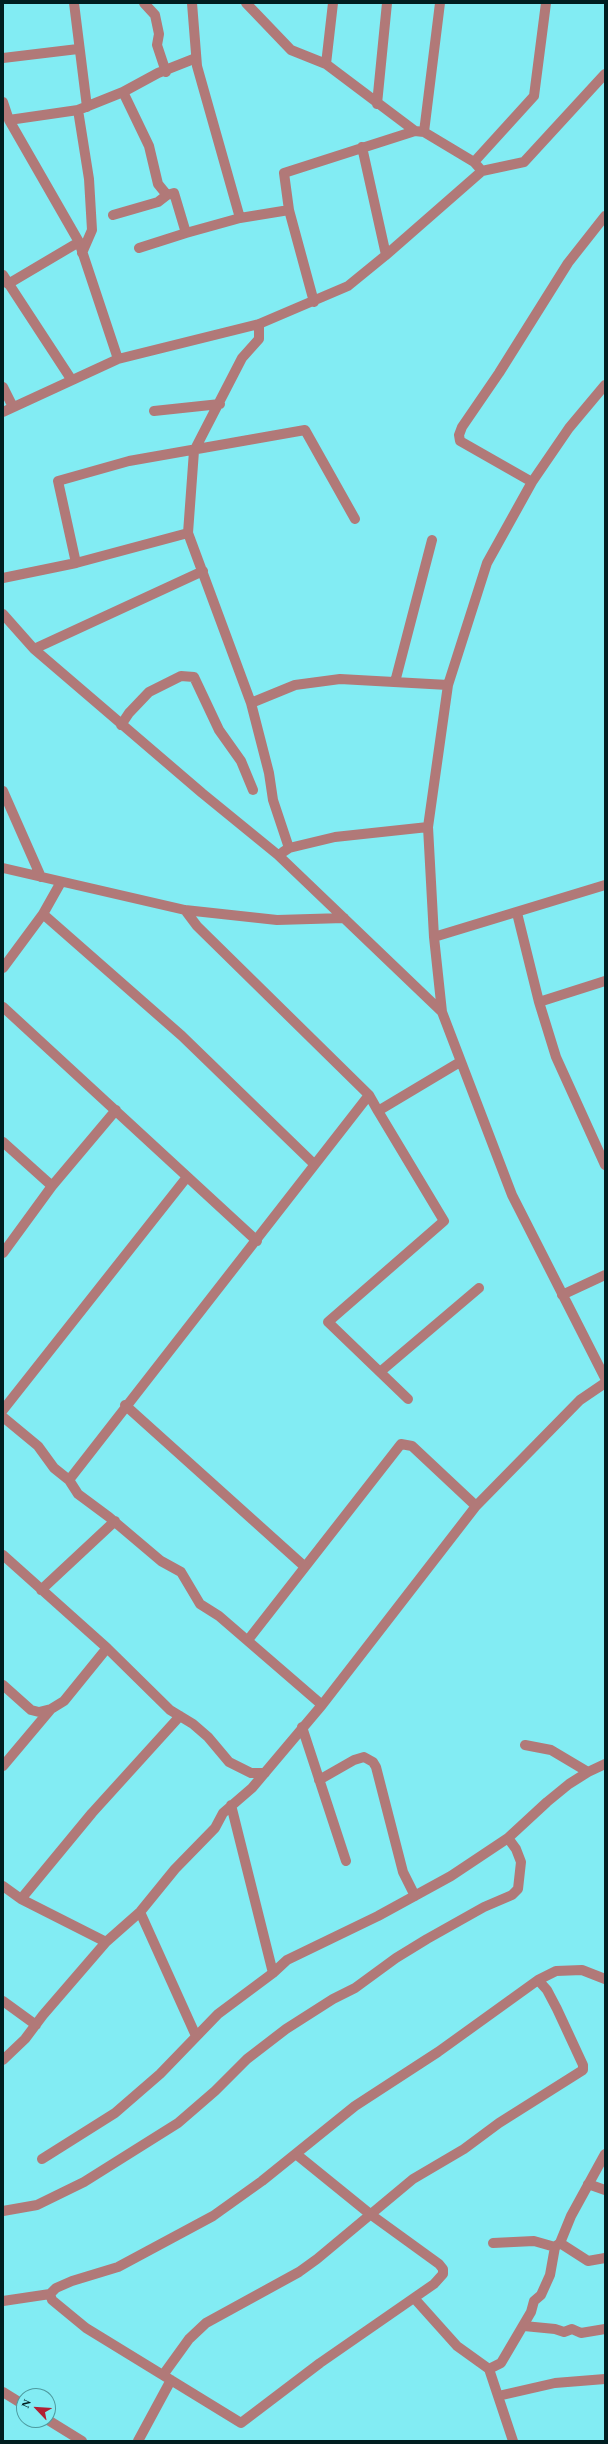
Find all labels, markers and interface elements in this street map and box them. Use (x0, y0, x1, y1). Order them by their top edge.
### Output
north arrow (16, 2388, 56, 2428)
text: N (19, 2397, 33, 2409)

